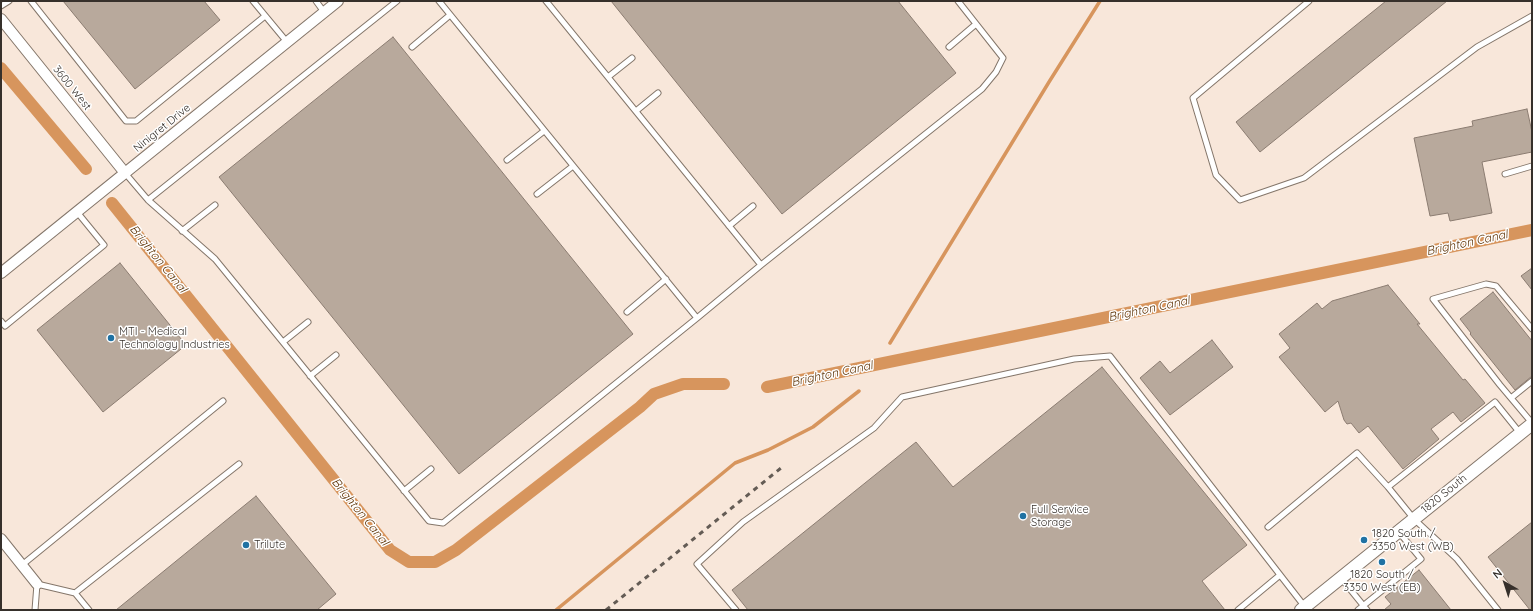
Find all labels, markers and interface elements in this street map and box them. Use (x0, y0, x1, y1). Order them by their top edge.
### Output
street label: 3600 West (50, 63, 94, 113)
street label: Ninigret Drive (131, 101, 193, 155)
water label: Brighton Canal (126, 222, 190, 296)
water label: Brighton Canal (1425, 227, 1509, 259)
water label: Brighton Canal (1107, 293, 1191, 325)
place label: MTI - Medical Technology Industries (119, 325, 230, 351)
marker: MTI - Medical Technology Industries (106, 333, 116, 343)
water label: Brighton Canal (790, 358, 874, 390)
street label: 1820 South (1419, 472, 1469, 516)
water label: Brighton Canal (328, 475, 392, 549)
place label: Full Service Storage (1031, 503, 1089, 529)
marker: Full Service Storage (1018, 511, 1028, 521)
place label: 1820 South / 3350 West (WB) (1372, 527, 1454, 553)
marker: 1820 South / 3350 West (WB) (1359, 535, 1369, 545)
place label: Trilute (254, 538, 285, 552)
marker: Trilute (241, 540, 251, 550)
marker: 1820 South / 3350 West (EB) (1377, 557, 1387, 567)
north arrow (1485, 563, 1525, 603)
text: N (1490, 566, 1505, 582)
place label: 1820 South / 3350 West (EB) (1343, 568, 1421, 594)

